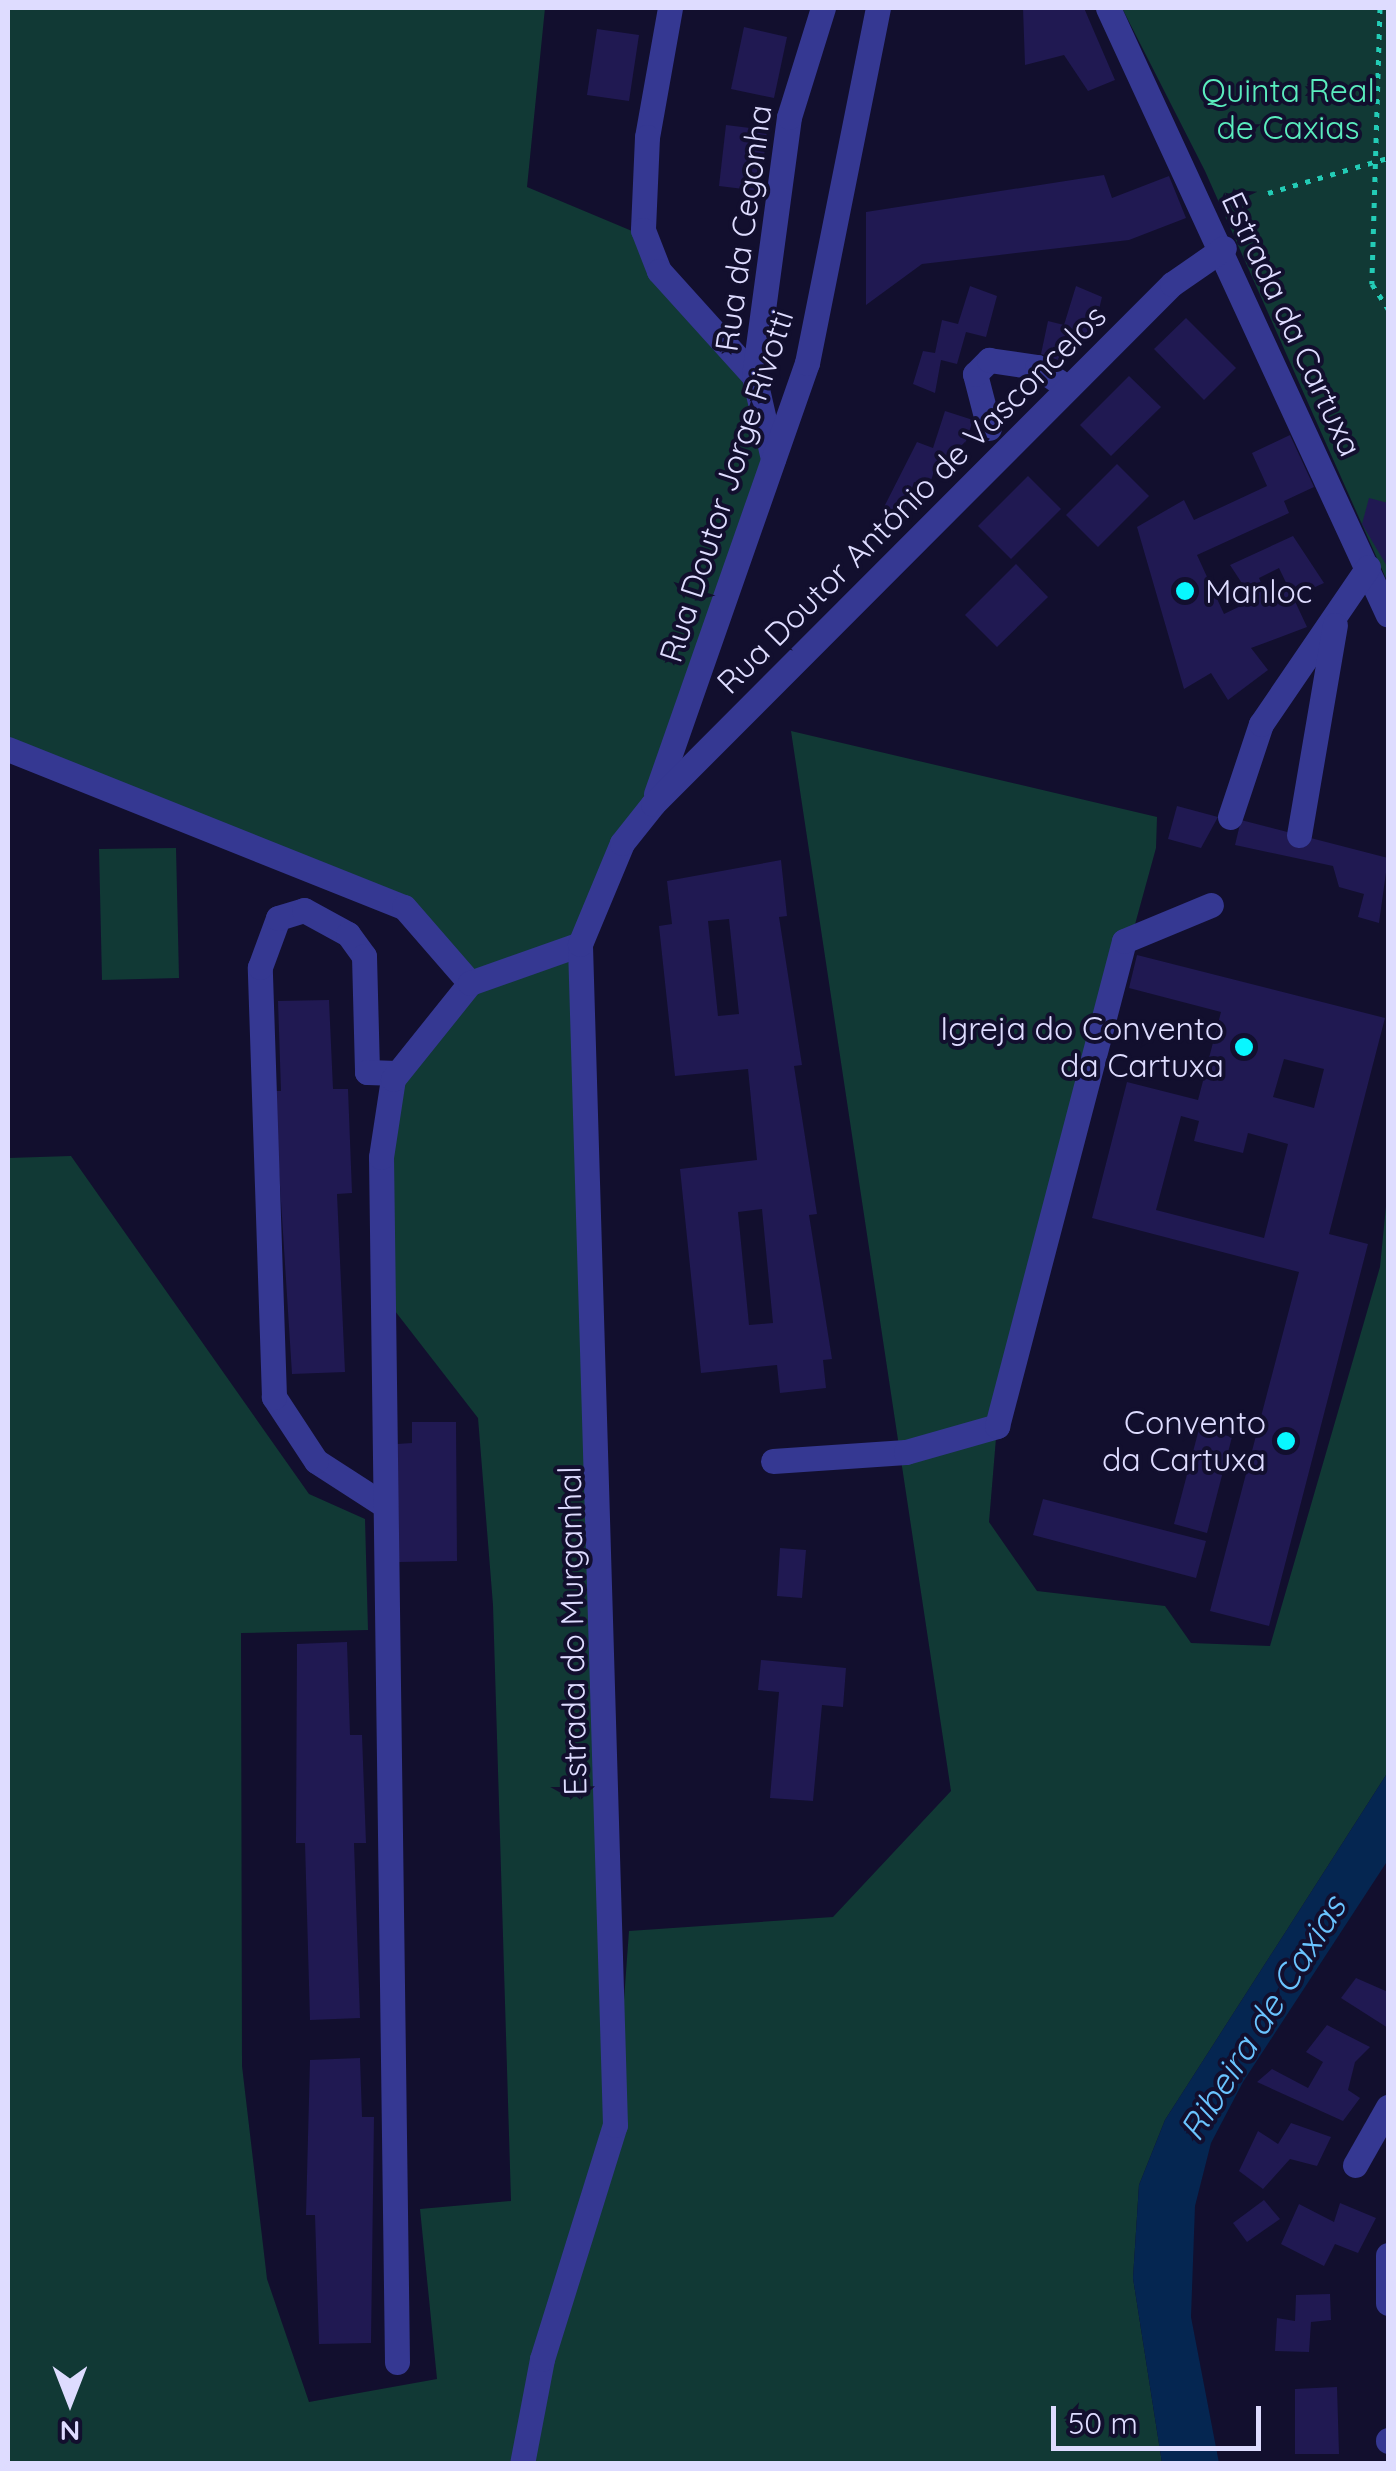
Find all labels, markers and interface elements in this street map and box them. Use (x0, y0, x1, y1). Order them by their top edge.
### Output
park label: Quinta Real de Caxias (1201, 72, 1375, 147)
street label: Rua da Cegonha (707, 102, 779, 354)
street label: Estrada da Cartuxa (1214, 186, 1370, 462)
street label: Rua Doutor António de Vasconcelos (709, 297, 1113, 701)
street label: Rua Doutor Jorge Rivotti (651, 305, 801, 667)
place label: Manloc (1205, 572, 1312, 610)
marker: Manloc (1174, 580, 1196, 602)
place label: Igreja do Convento da Cartuxa (940, 1010, 1224, 1085)
marker: Igreja do Convento da Cartuxa (1233, 1036, 1255, 1058)
place label: Convento da Cartuxa (1102, 1404, 1266, 1479)
marker: Convento da Cartuxa (1275, 1430, 1297, 1452)
street label: Estrada do Murganhal (550, 1466, 594, 1796)
water label: Ribeira de Caxias (1170, 1888, 1354, 2148)
north arrow (20, 2351, 120, 2451)
scale bar (1056, 2386, 1266, 2448)
text: 50 m (1068, 2404, 1138, 2442)
text: N (60, 2414, 80, 2449)

